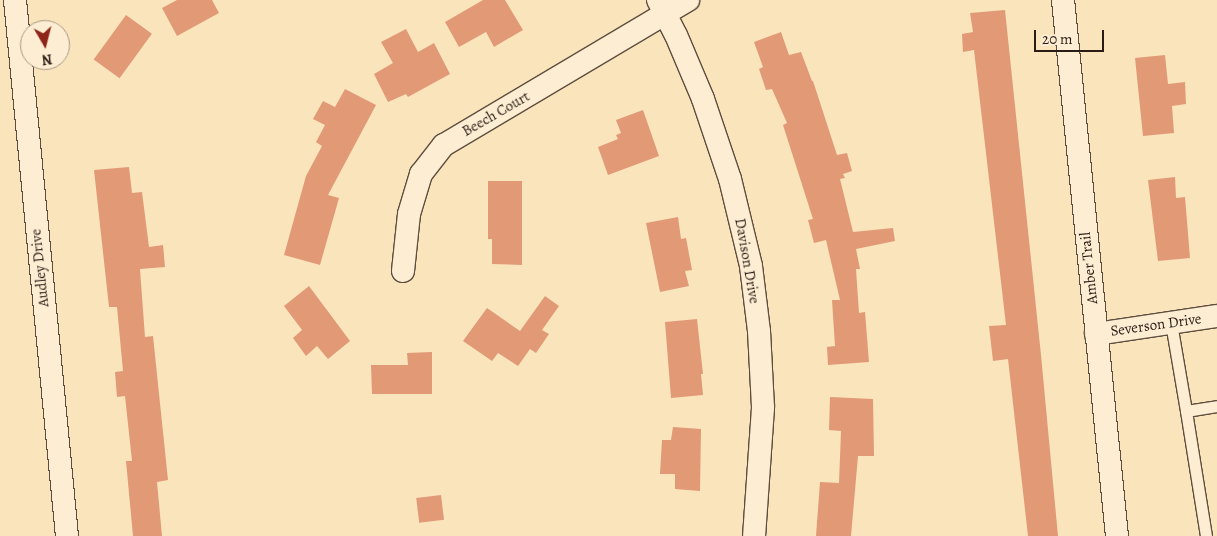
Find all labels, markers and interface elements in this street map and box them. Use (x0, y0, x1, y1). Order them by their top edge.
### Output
north arrow (20, 20, 70, 70)
scale bar (1037, 20, 1107, 52)
text: 20 m (1042, 29, 1073, 49)
text: N (41, 49, 53, 69)
street label: Beech Court (459, 87, 533, 141)
street label: Davison Drive (731, 217, 763, 305)
street label: Audley Drive (27, 228, 53, 308)
street label: Amber Trail (1076, 231, 1102, 305)
street label: Severson Drive (1109, 310, 1203, 340)

